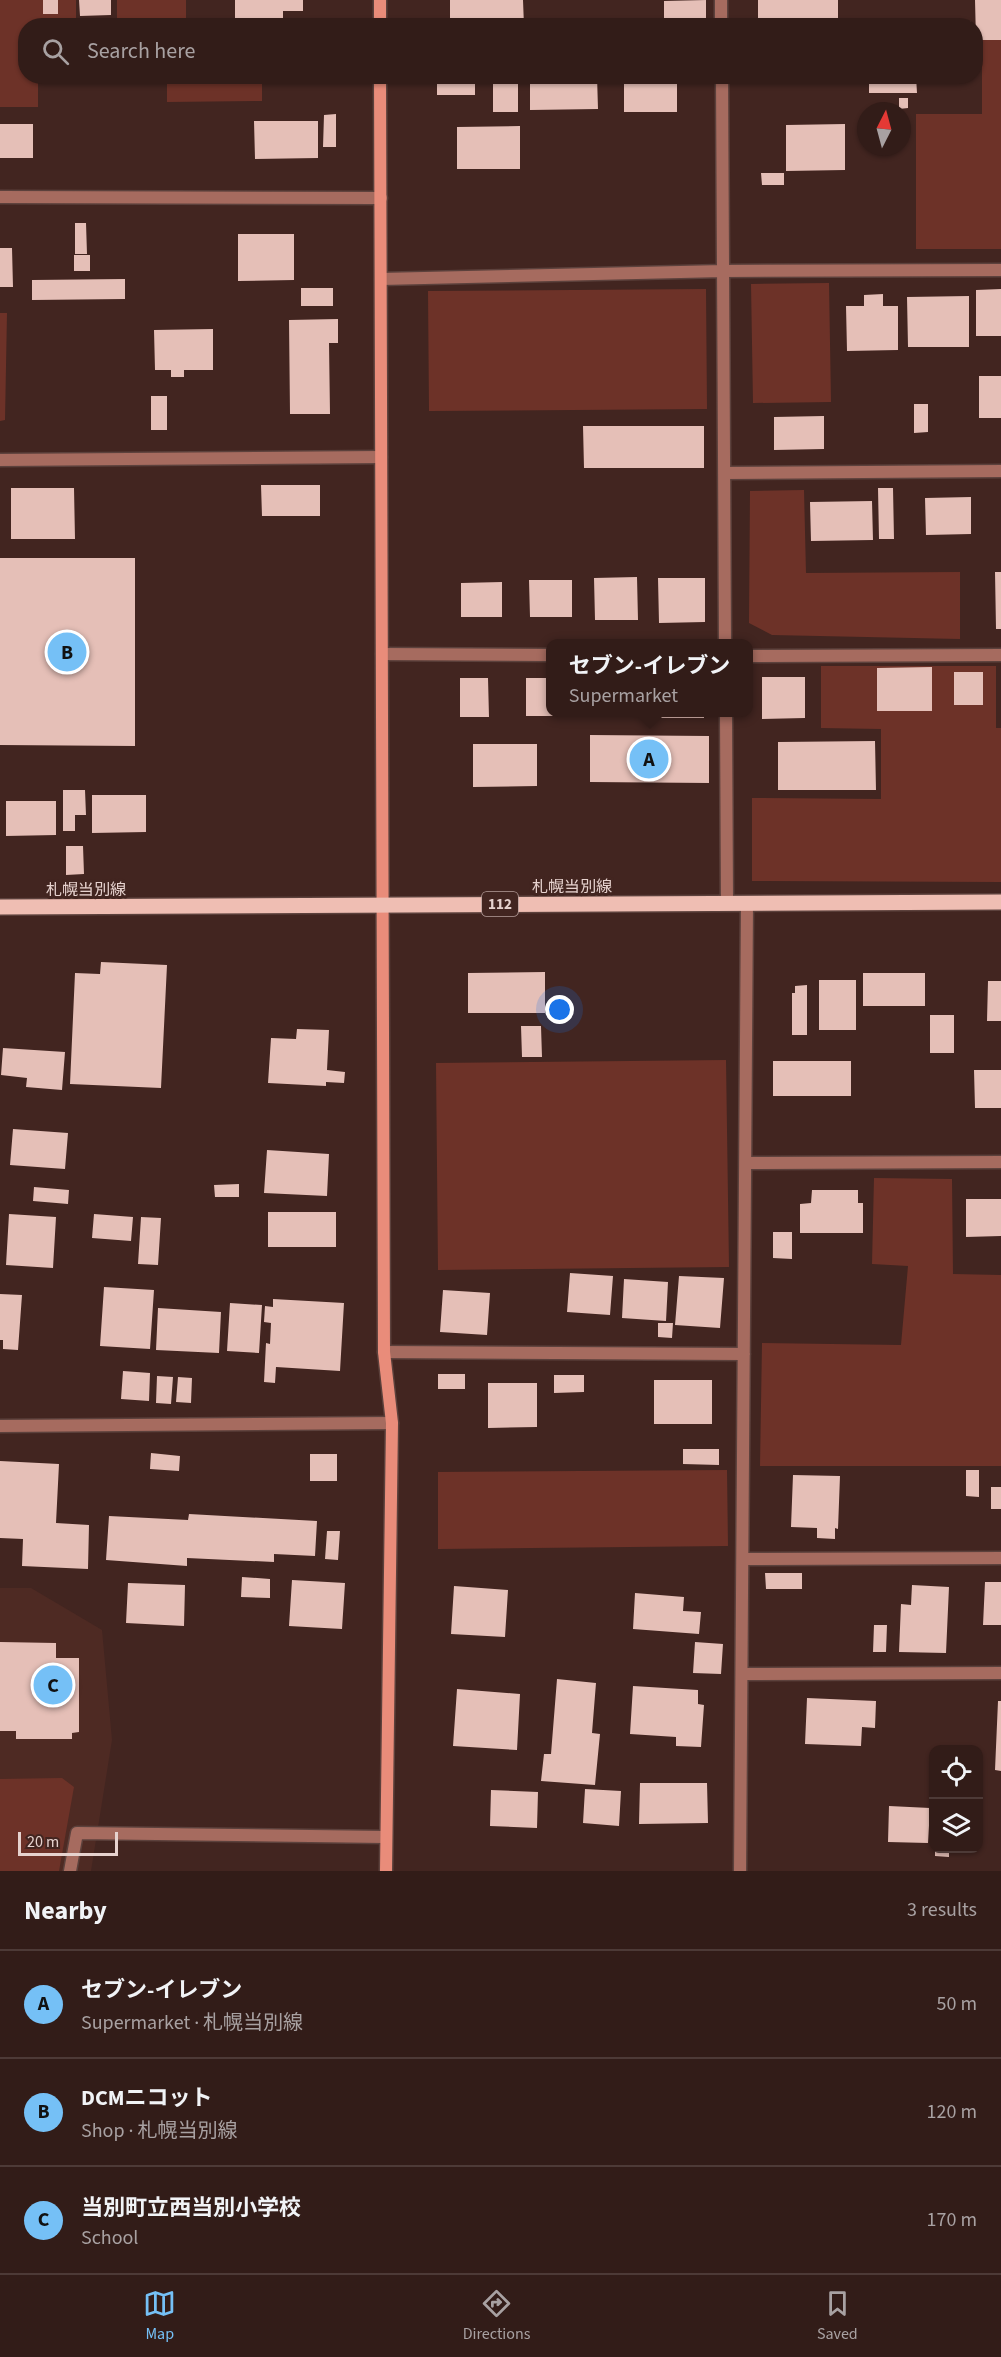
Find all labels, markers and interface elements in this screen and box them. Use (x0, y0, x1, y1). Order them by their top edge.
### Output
search box (18, 18, 983, 84)
icon: search (39, 35, 72, 68)
text: Search here (87, 35, 195, 67)
north arrow (857, 102, 911, 156)
pin: B (48, 630, 86, 674)
popup (546, 639, 753, 717)
text: セブン-イレブン (569, 650, 730, 682)
text: Supermarket (569, 682, 678, 710)
pin: A (630, 736, 668, 782)
street label: 札幌当別線 (532, 876, 612, 898)
street label: 札幌当別線 (46, 879, 126, 901)
road number: 112 (482, 892, 518, 916)
your location (545, 995, 574, 1024)
pin: C (34, 1662, 72, 1708)
map controls (929, 1745, 983, 1853)
button: locate (929, 1745, 983, 1799)
button: layers (929, 1799, 983, 1853)
scale bar (18, 1829, 118, 1856)
text: 20 m (27, 1831, 59, 1853)
text: Nearby (24, 1892, 107, 1929)
text: 3 results (907, 1896, 977, 1924)
text: セブン-イレブン (81, 1974, 242, 2006)
text: A (38, 1990, 49, 2018)
text: 50 m (937, 1990, 977, 2018)
text: Supermarket · 札幌当別線 (81, 2009, 303, 2037)
text: DCMニコット (81, 2082, 213, 2114)
text: B (37, 2098, 50, 2126)
text: 120 m (927, 2098, 977, 2126)
text: Shop · 札幌当別線 (81, 2117, 237, 2145)
text: 当別町立西当別小学校 (81, 2192, 301, 2224)
text: C (38, 2206, 49, 2234)
text: 170 m (927, 2206, 977, 2234)
text: School (81, 2224, 138, 2252)
tab: Map (143, 2287, 176, 2345)
tab: Directions (463, 2287, 530, 2345)
tab: Saved (817, 2287, 858, 2345)

